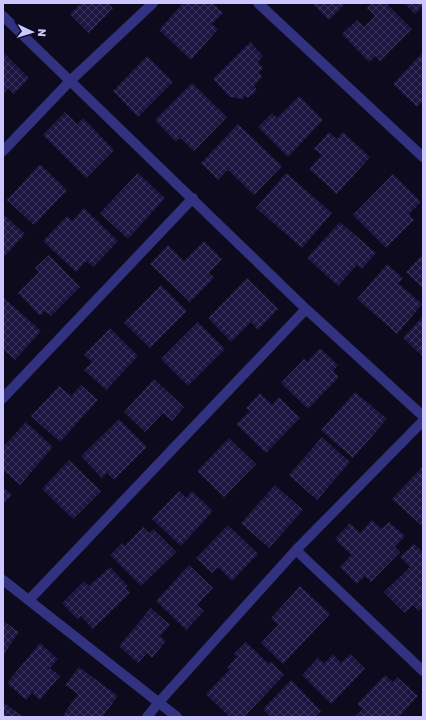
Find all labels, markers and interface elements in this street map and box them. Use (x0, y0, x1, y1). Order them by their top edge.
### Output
north arrow (12, 12, 52, 52)
text: N (35, 28, 48, 37)

